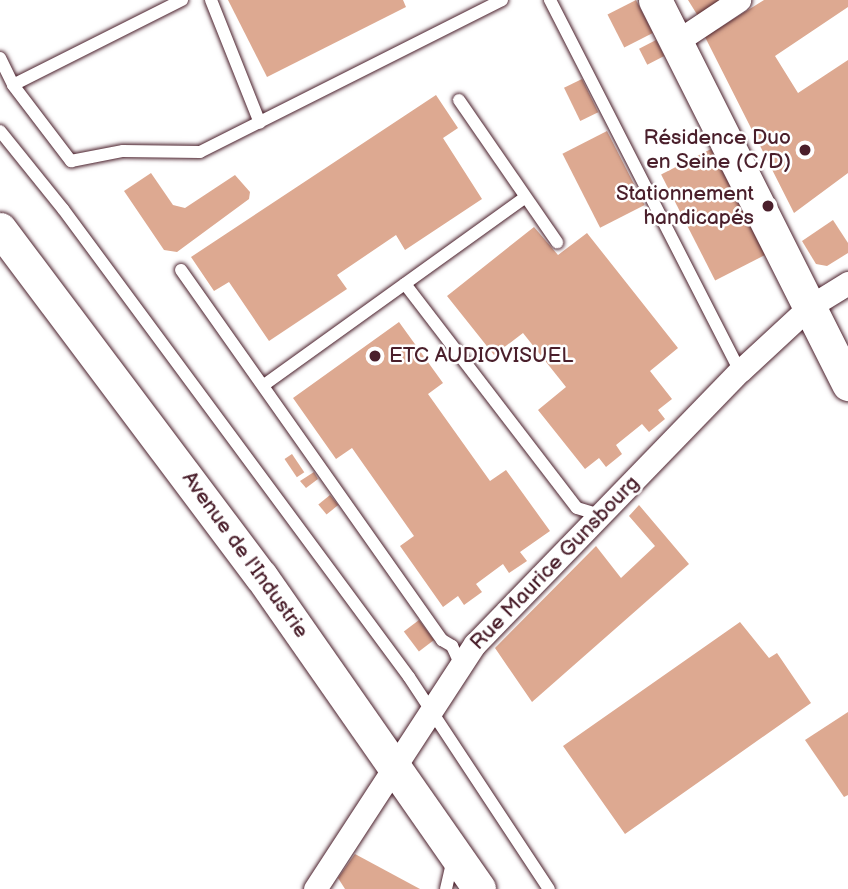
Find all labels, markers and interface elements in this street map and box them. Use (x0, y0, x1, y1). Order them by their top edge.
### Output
place label: Résidence Duo en Seine (C/D) (644, 125, 791, 175)
marker: Résidence Duo en Seine (C/D) (797, 142, 813, 158)
place label: Stationnement handicapés (616, 181, 754, 231)
marker: Stationnement handicapés (760, 198, 776, 214)
place label: ETC AUDIOVISUEL (389, 343, 573, 369)
marker: ETC AUDIOVISUEL (367, 348, 383, 364)
street label: Avenue de l'Industrie (176, 467, 314, 643)
street label: Rue Maurice Gunsbourg (465, 471, 645, 655)

